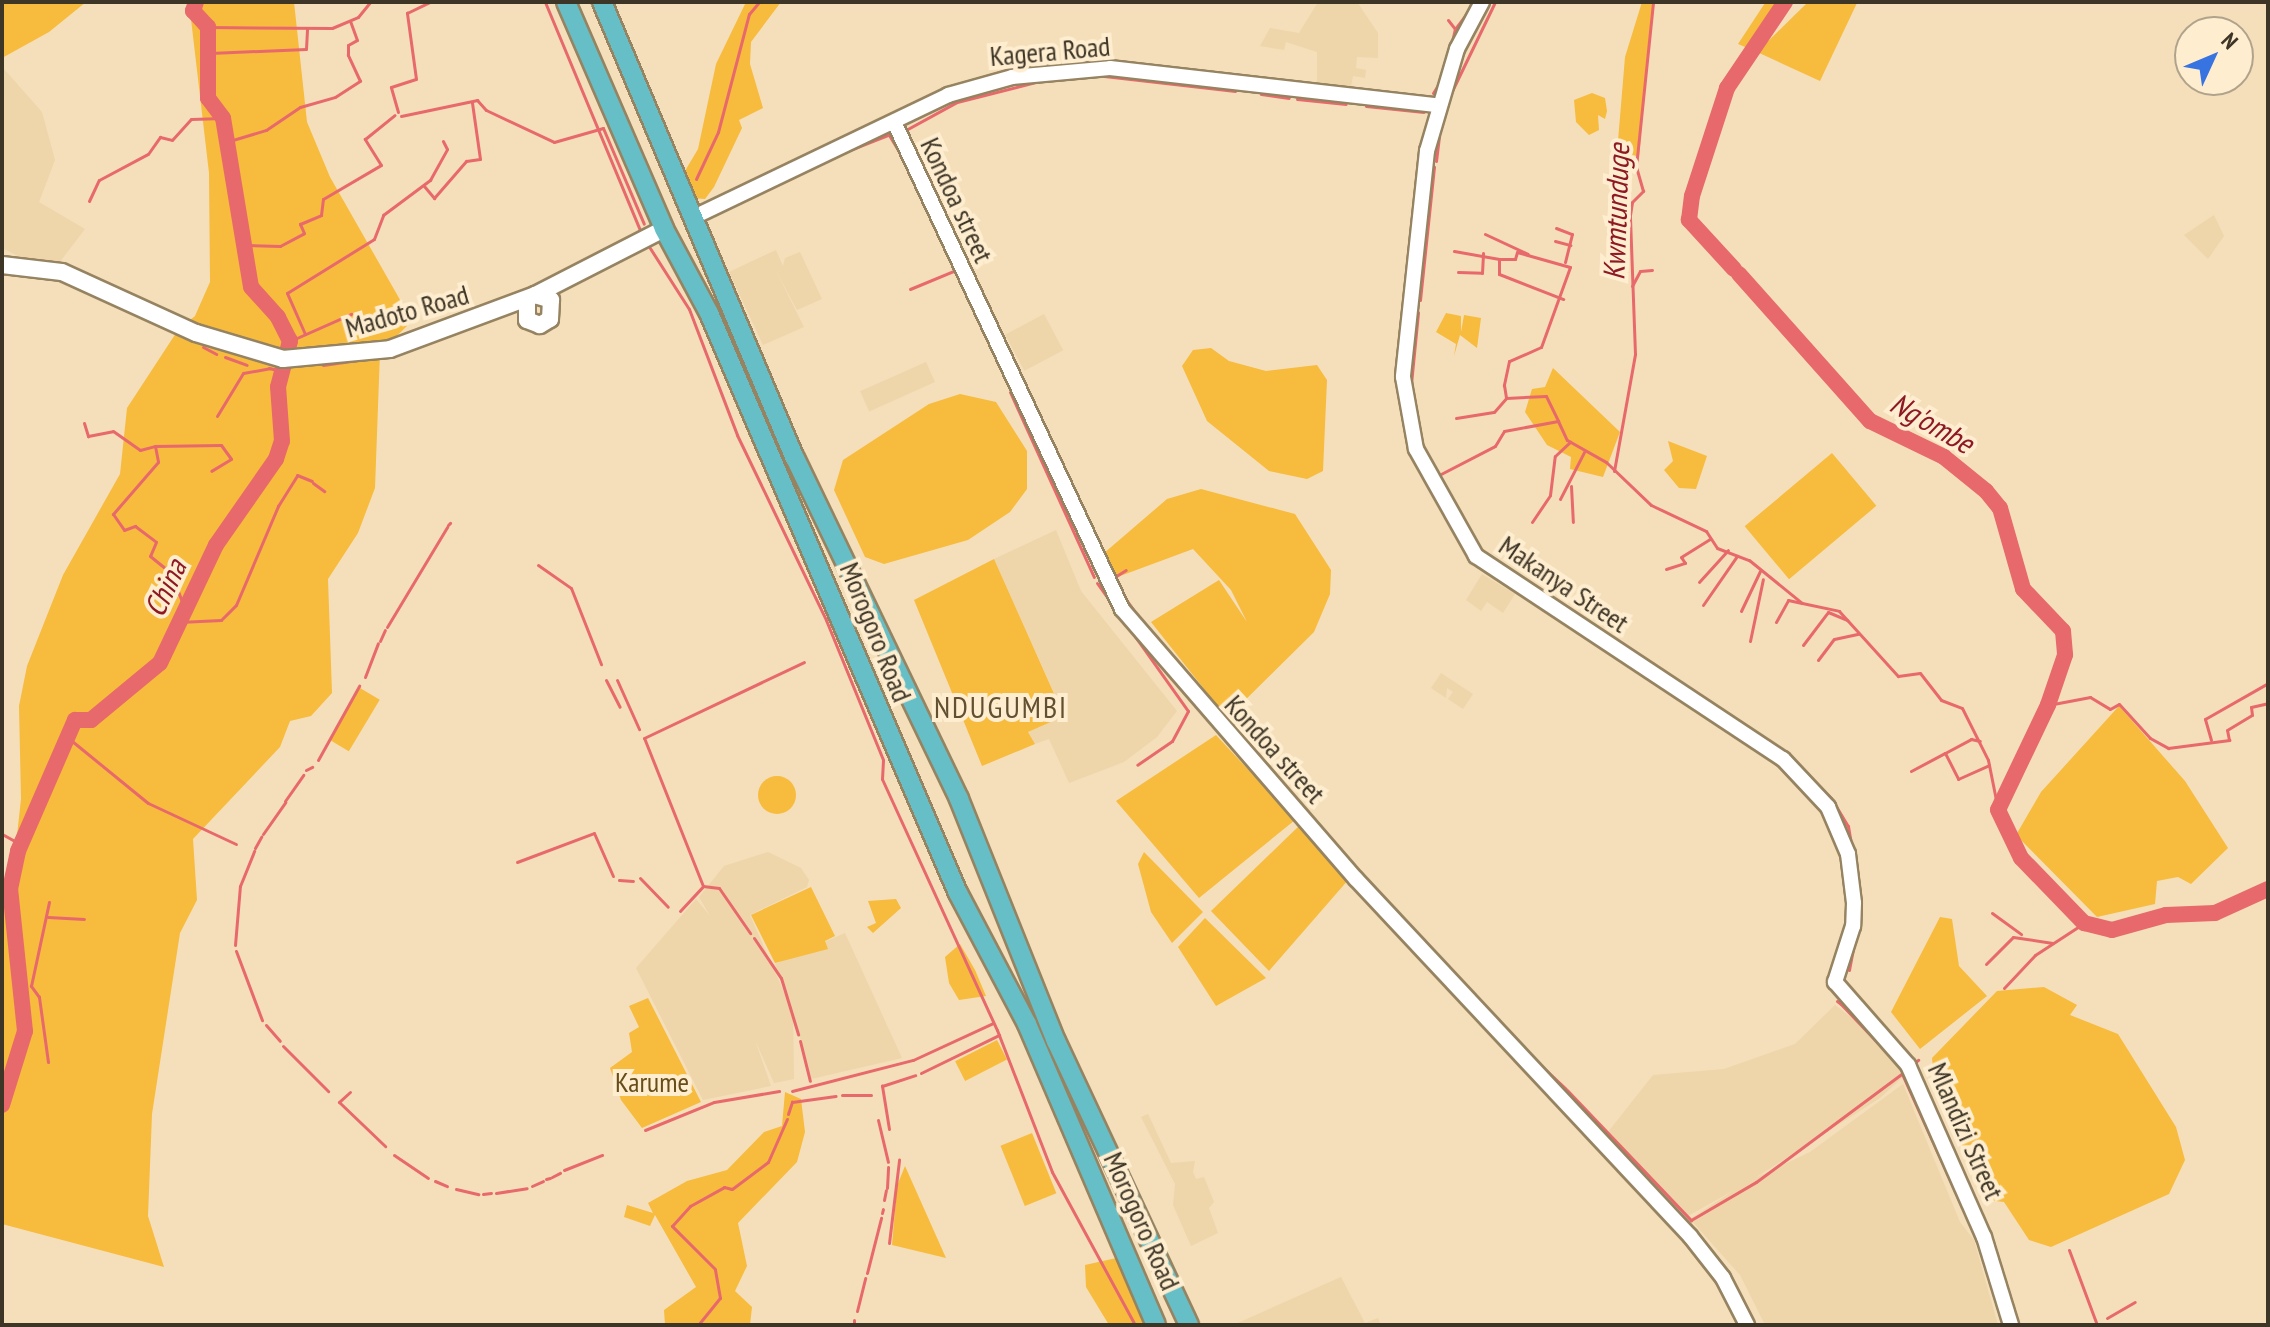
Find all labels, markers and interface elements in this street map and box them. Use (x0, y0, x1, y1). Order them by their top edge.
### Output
north arrow (2174, 16, 2254, 96)
text: N (2216, 27, 2244, 55)
street label: Kagera Road (988, 29, 1112, 73)
street label: Kondoa street (913, 132, 1001, 268)
water label: Kwmtunduge (1596, 143, 1636, 281)
street label: Madoto Road (342, 277, 472, 345)
water label: Ng'ombe (1884, 385, 1980, 461)
street label: Makanya Street (1493, 528, 1635, 640)
water label: China (136, 554, 194, 622)
street label: Morogoro Road (833, 557, 919, 707)
street label: Kondoa street (1218, 688, 1332, 810)
district label: NDUGUMBI (934, 689, 1068, 725)
street label: Mlandizi Street (1921, 1057, 2011, 1205)
park label: Karume (615, 1065, 689, 1099)
street label: Morogoro Road (1097, 1147, 1187, 1295)

